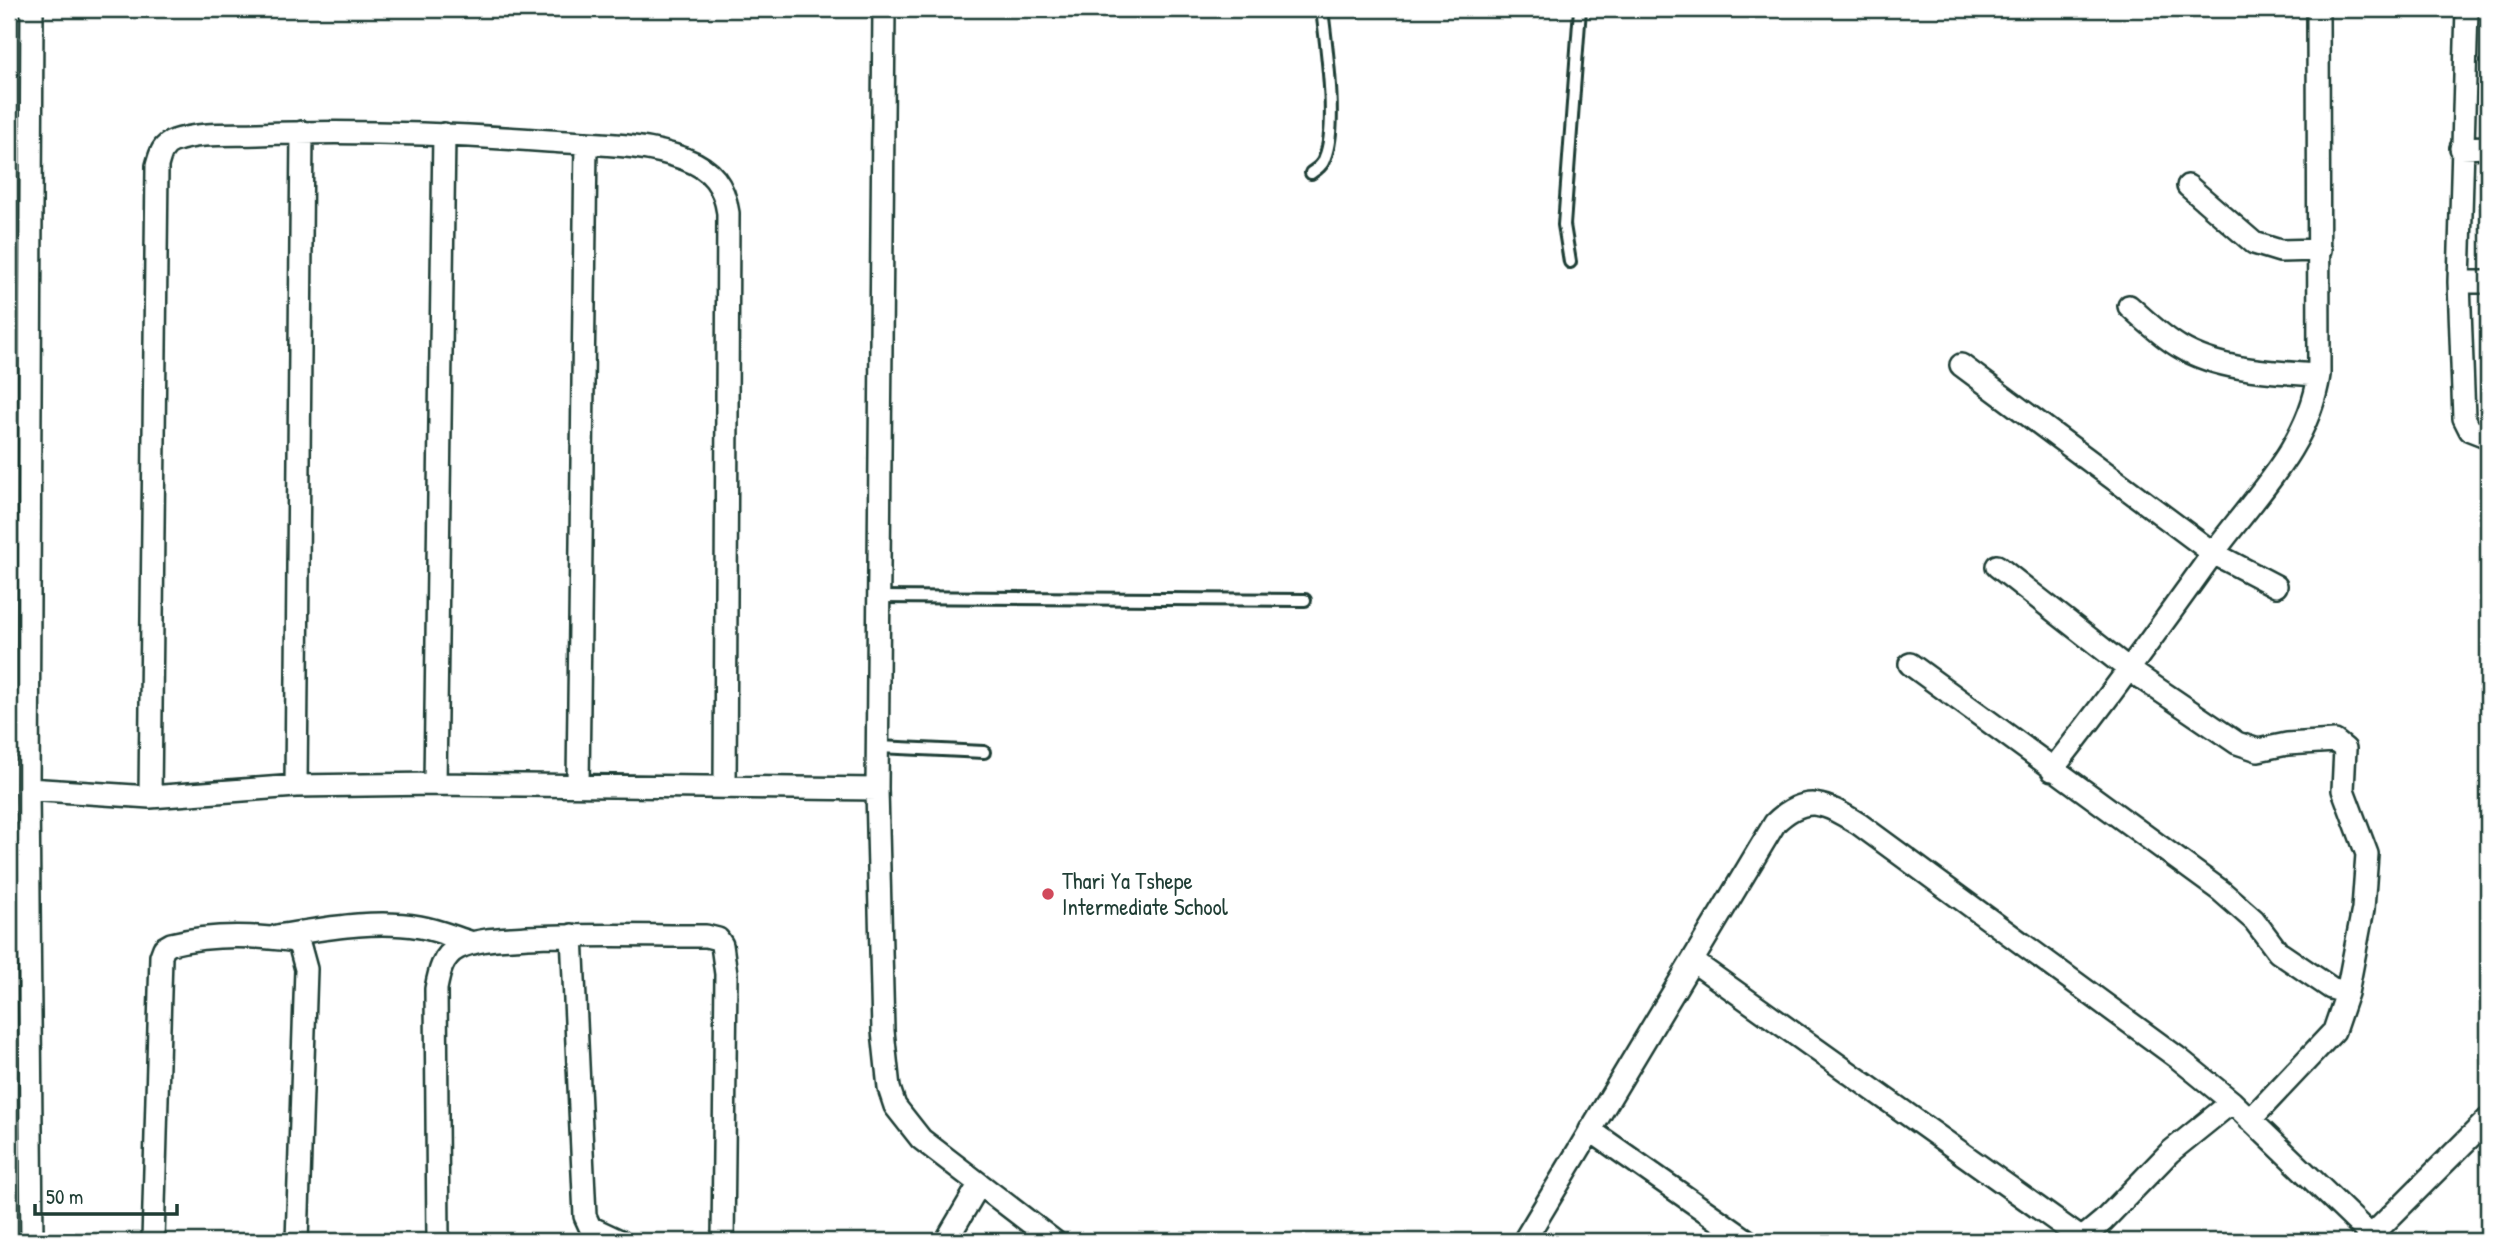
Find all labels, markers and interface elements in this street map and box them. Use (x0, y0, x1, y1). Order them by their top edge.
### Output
place label: Thari Ya Tshepe Intermediate School (1062, 865, 1229, 922)
marker: Thari Ya Tshepe Intermediate School (1040, 886, 1056, 902)
scale bar (35, 1173, 177, 1217)
text: 50 m (46, 1182, 83, 1211)

